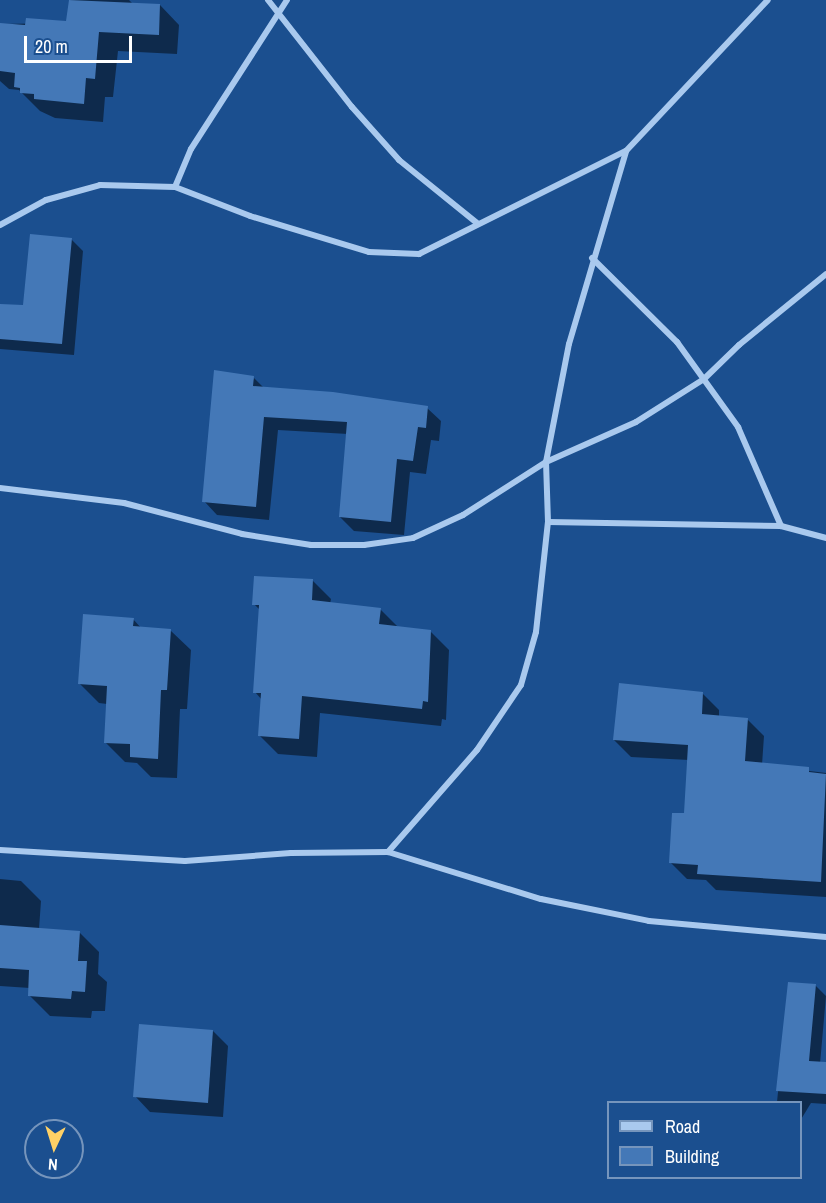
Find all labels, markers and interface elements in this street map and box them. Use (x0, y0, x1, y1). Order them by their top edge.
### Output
scale bar (27, 24, 135, 62)
text: 20 m (35, 34, 68, 59)
legend (607, 1101, 802, 1179)
text: Road (665, 1114, 700, 1139)
north arrow (24, 1119, 84, 1179)
text: Building (665, 1144, 719, 1169)
text: N (47, 1154, 58, 1176)

